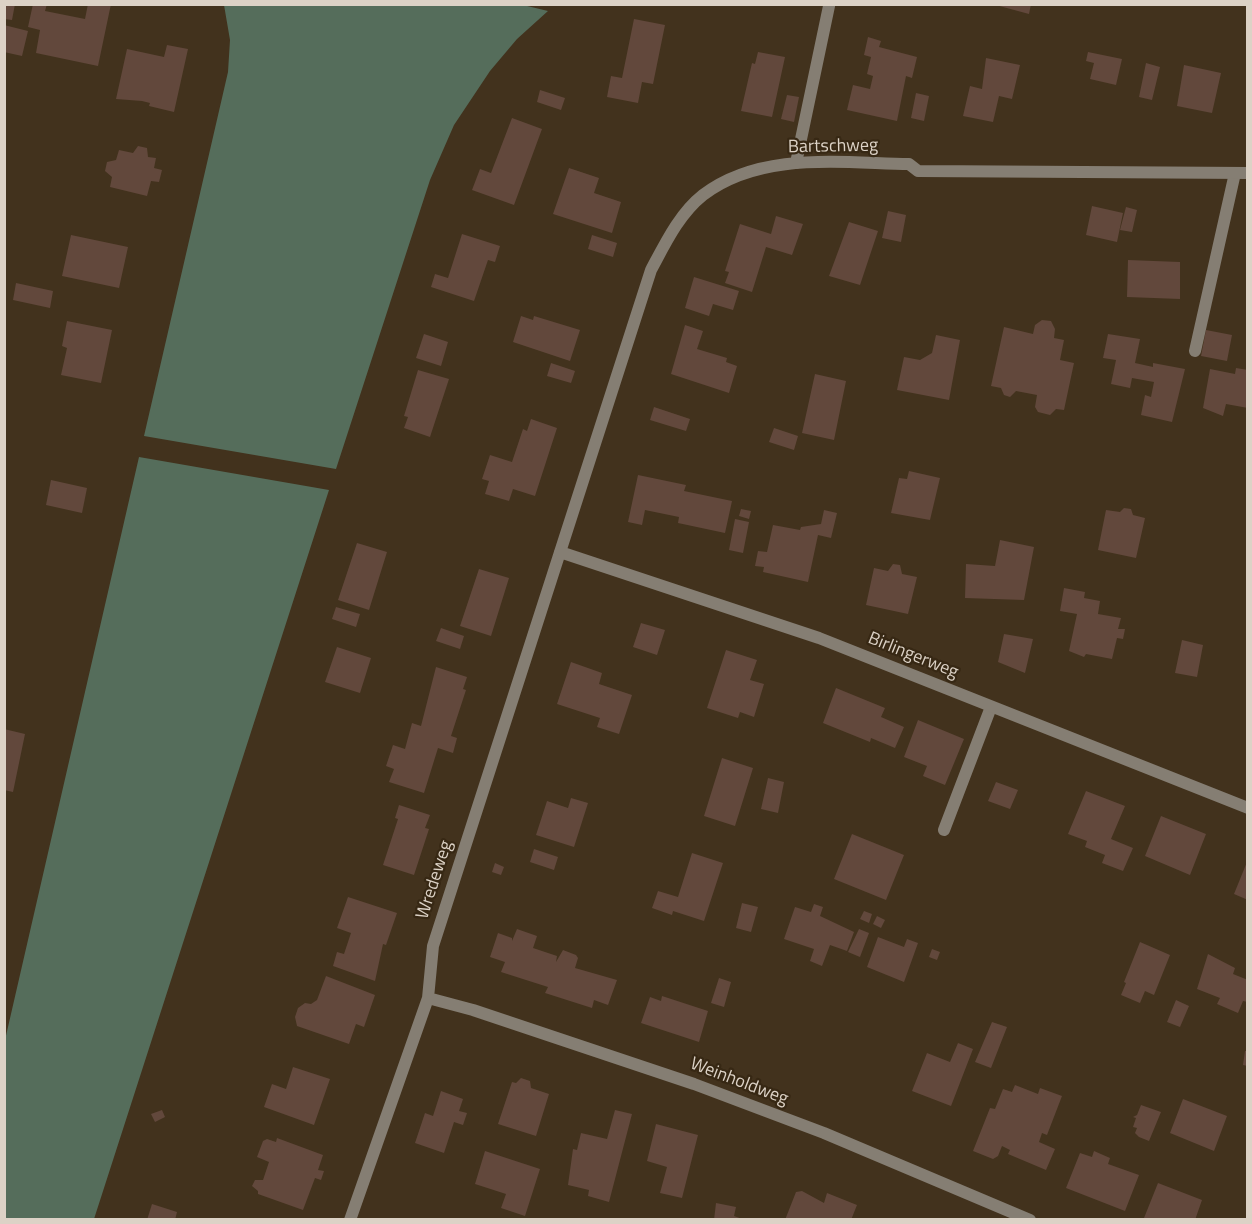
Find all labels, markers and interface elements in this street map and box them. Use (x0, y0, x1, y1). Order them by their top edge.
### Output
street label: Bartschweg (788, 135, 878, 159)
street label: Birlingerweg (865, 628, 961, 684)
street label: Wredeweg (412, 838, 458, 922)
street label: Weinholdweg (687, 1053, 791, 1111)

